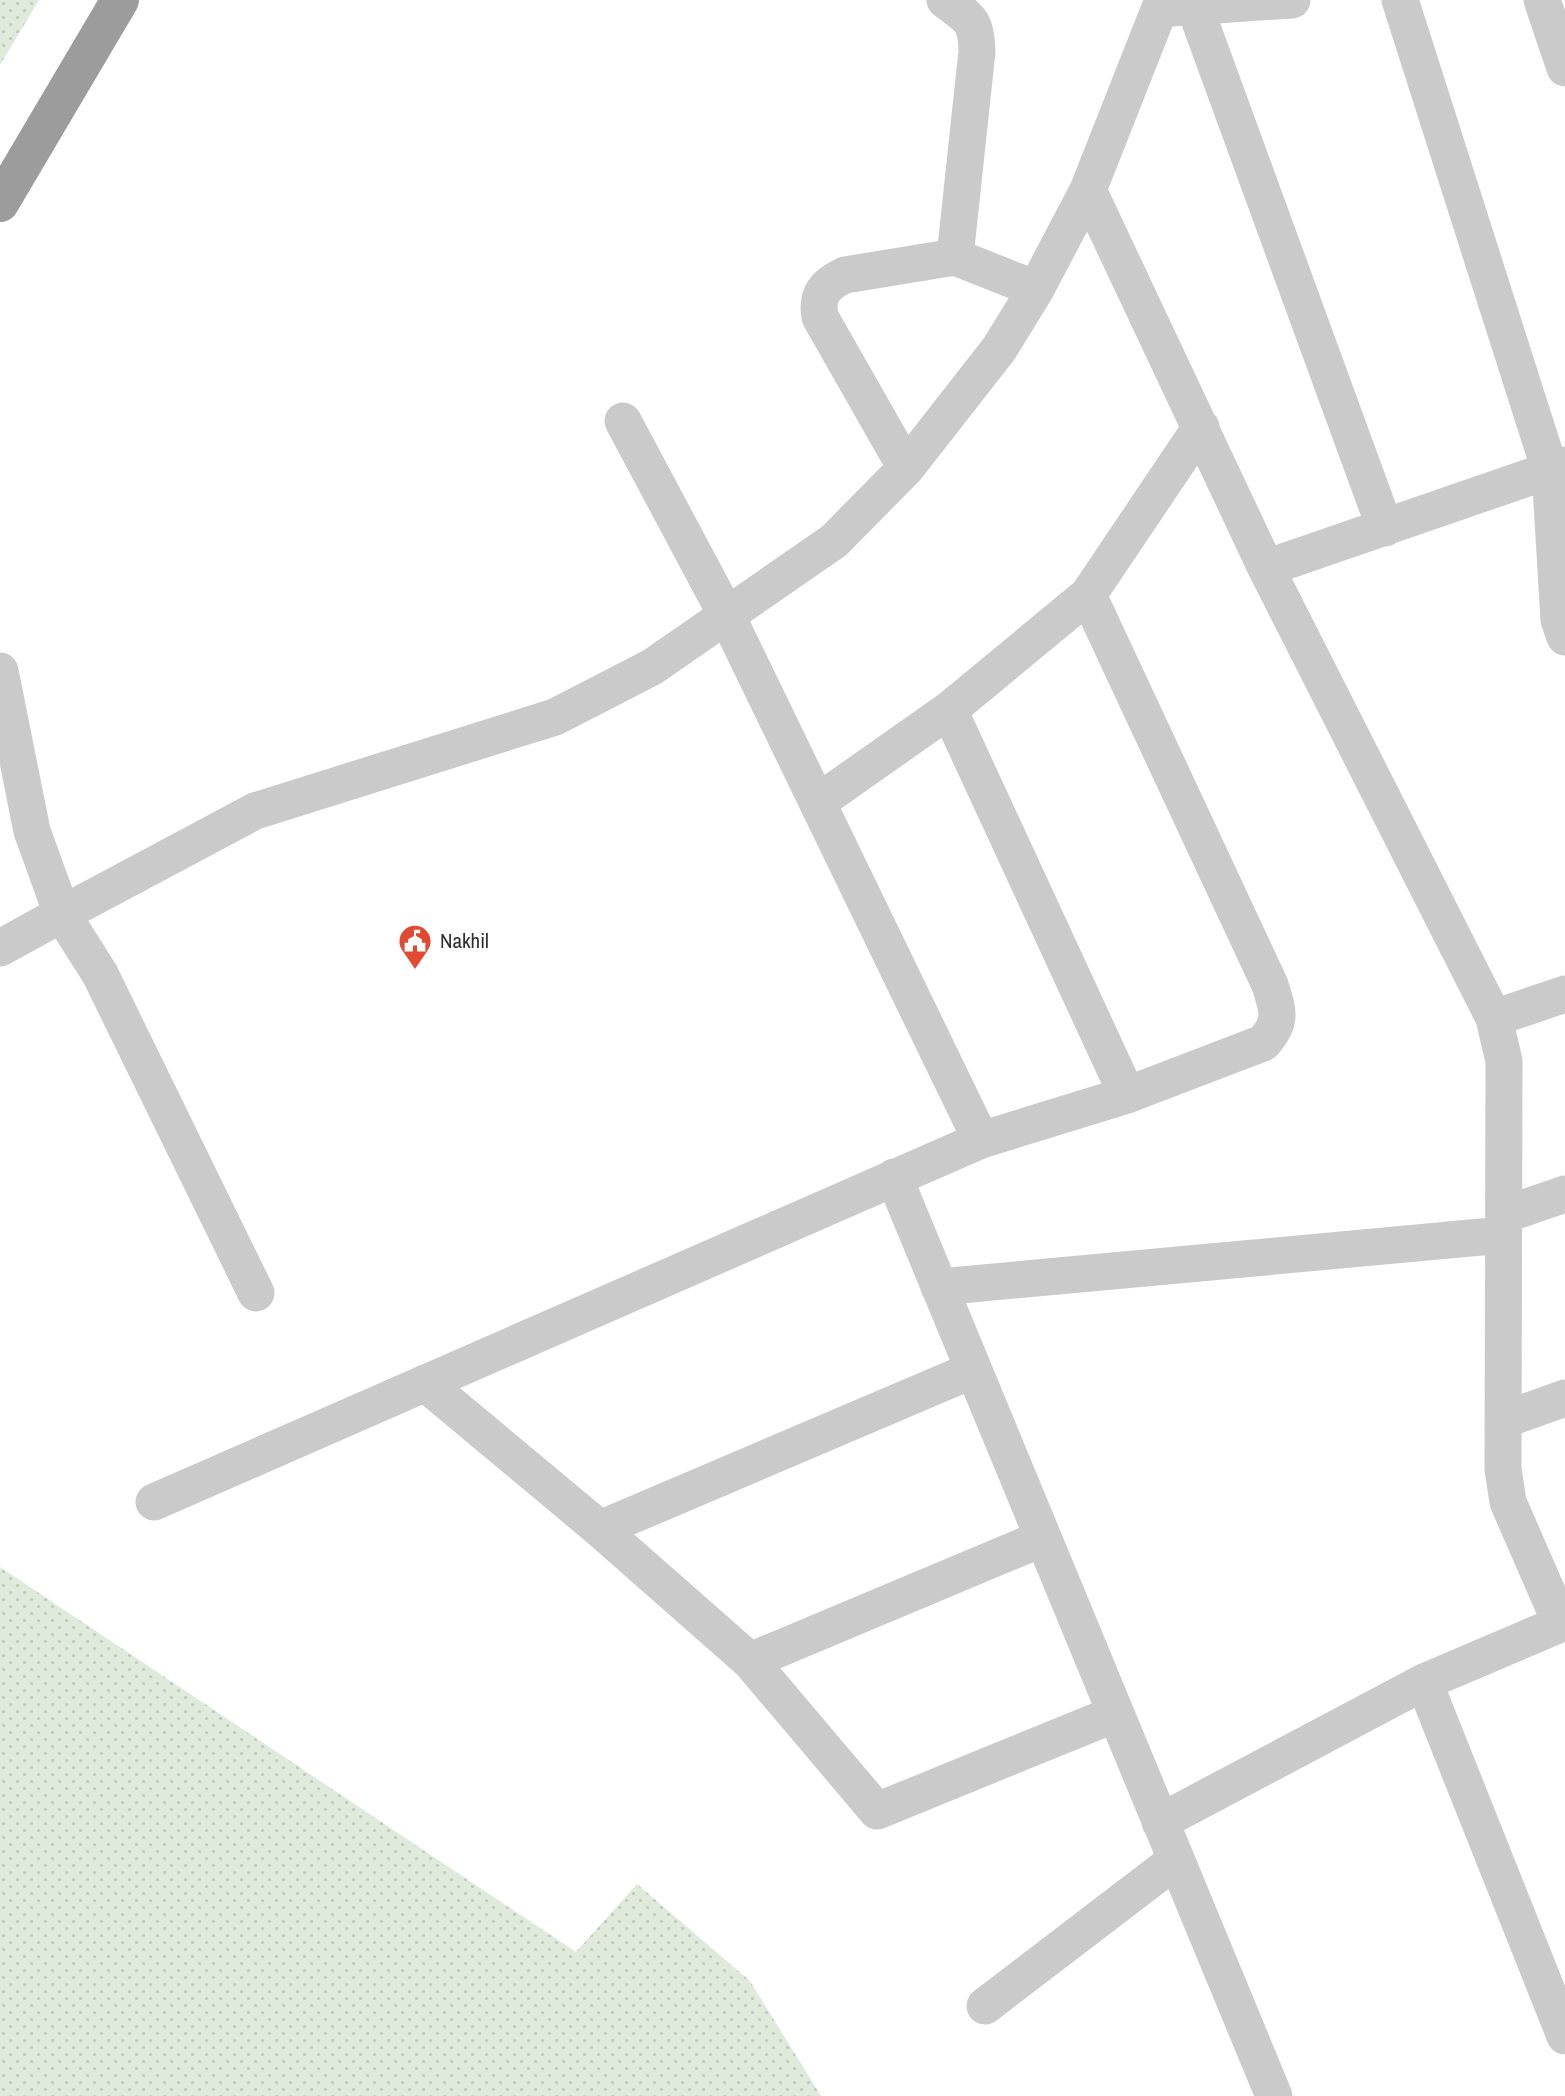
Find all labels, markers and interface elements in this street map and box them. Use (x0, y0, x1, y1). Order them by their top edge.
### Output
public building icon: Nakhil (396, 922, 434, 971)
place label: Nakhil (440, 926, 489, 955)

